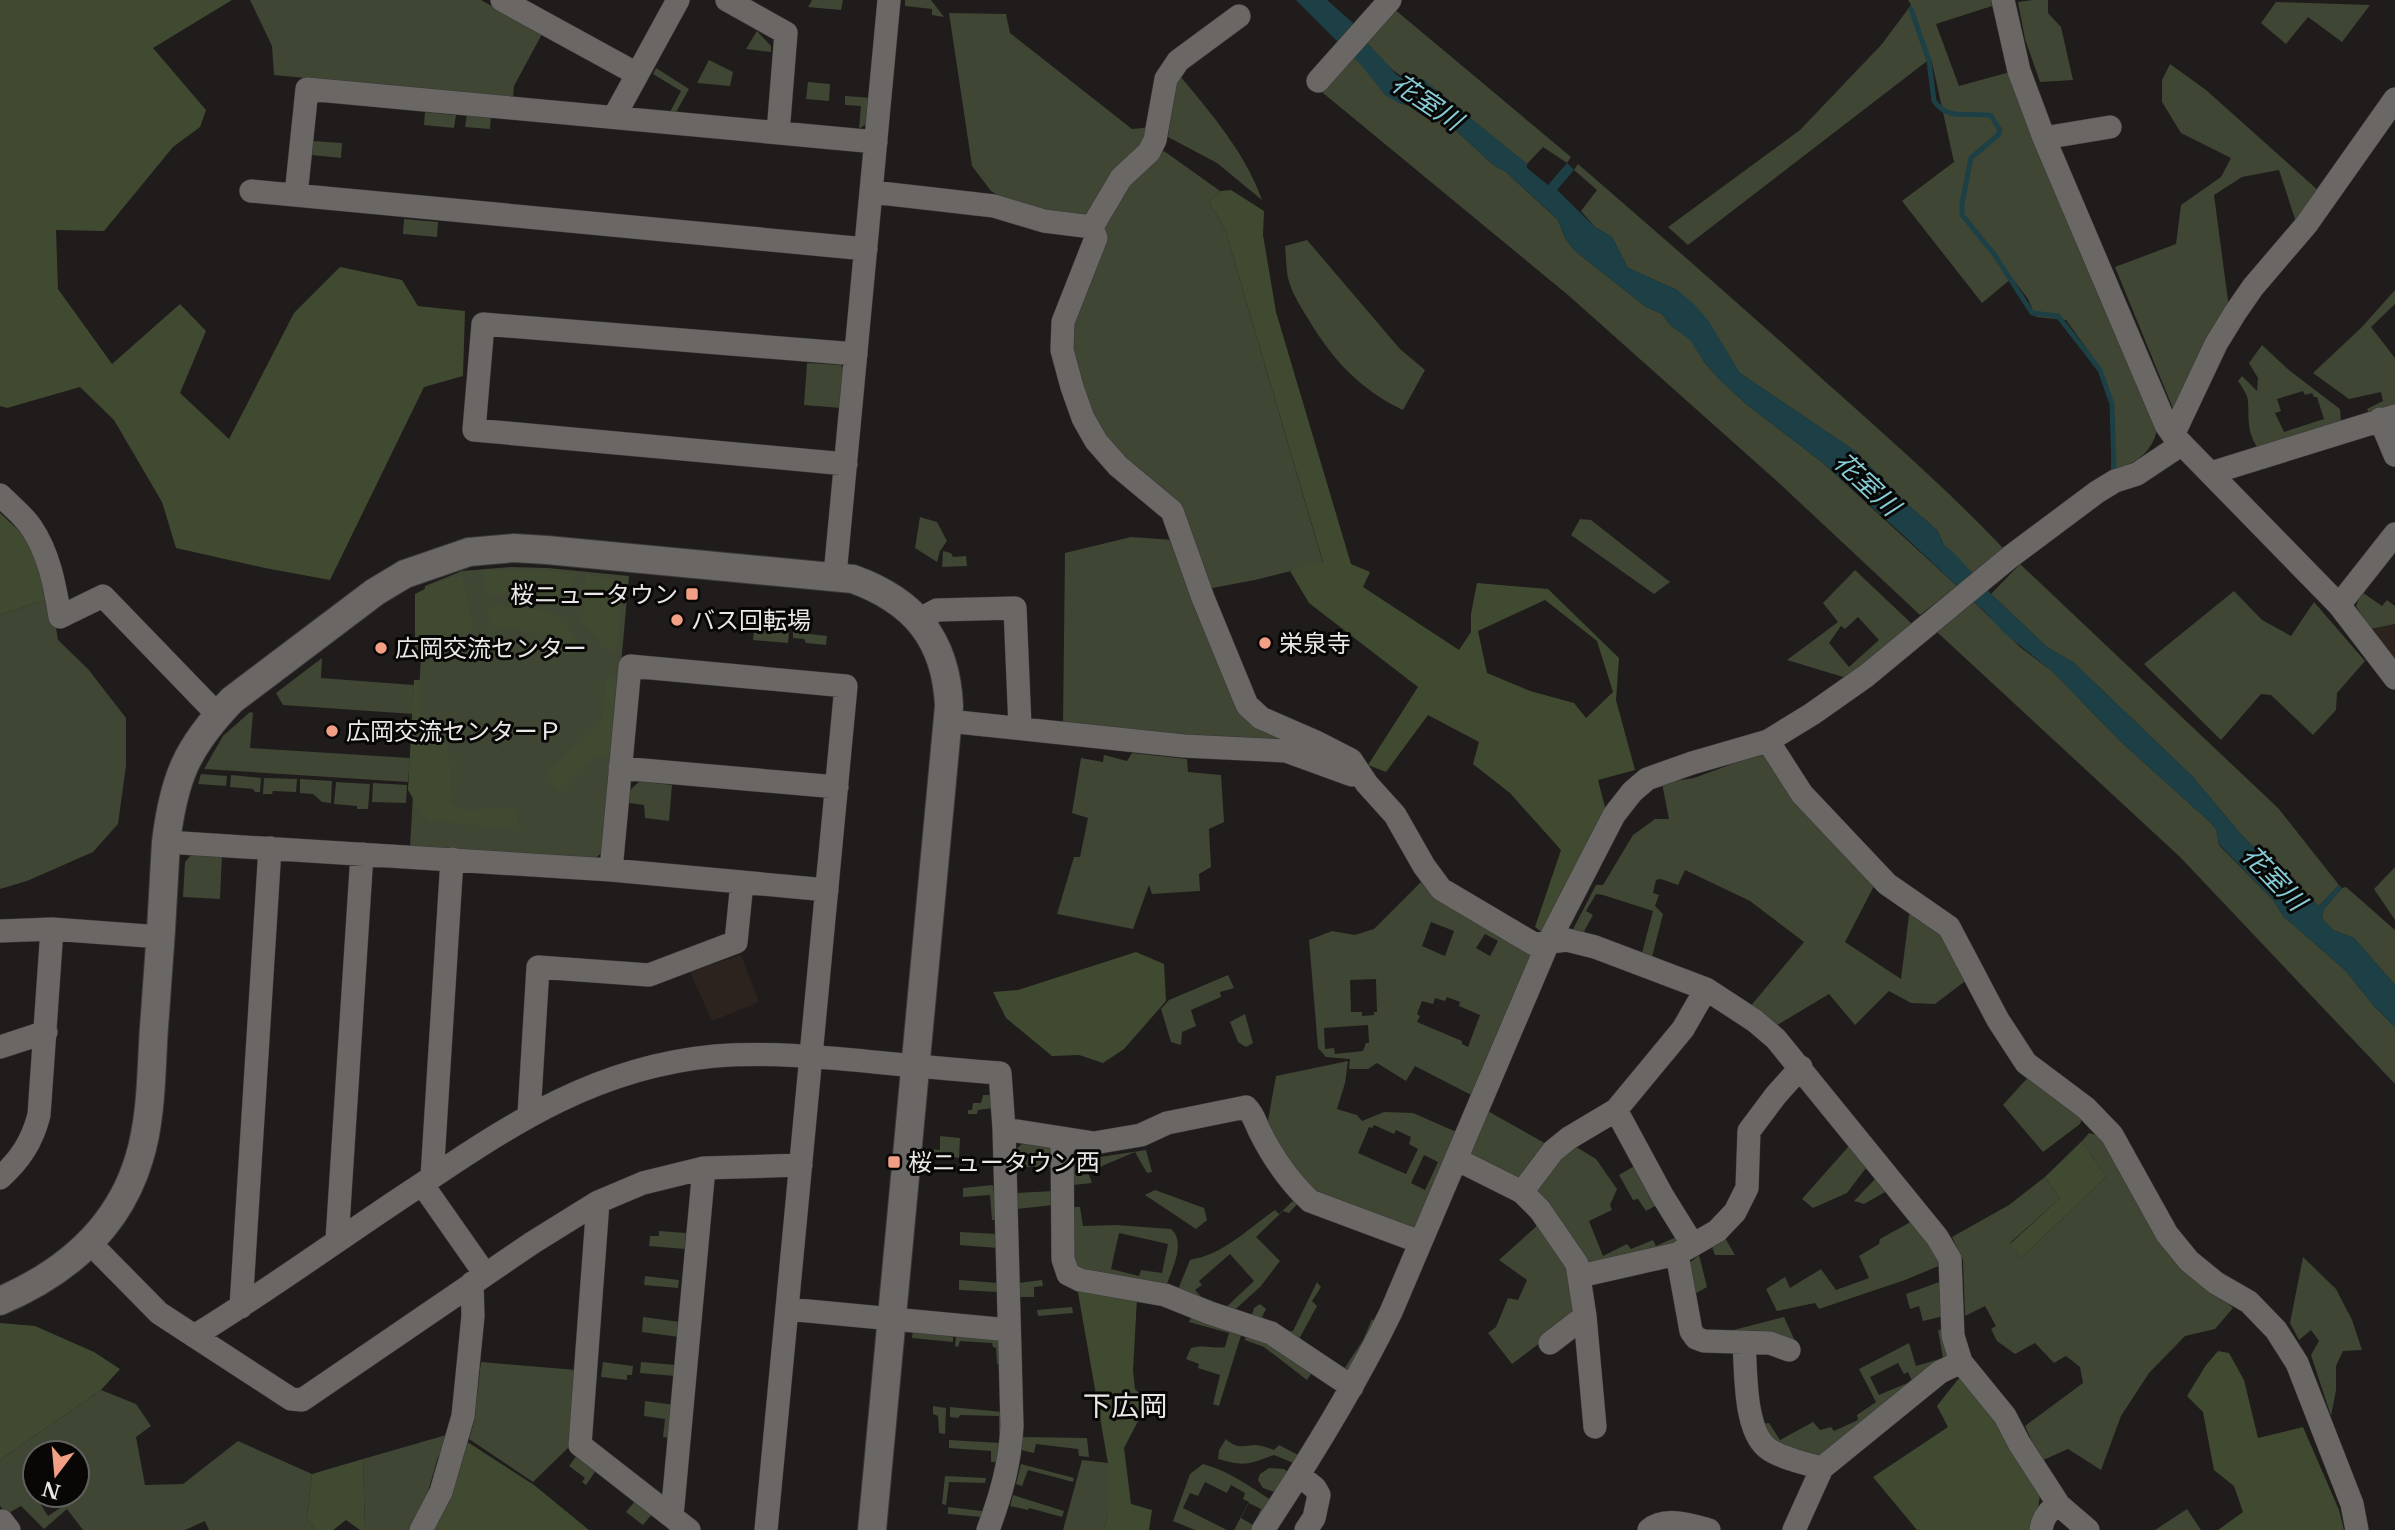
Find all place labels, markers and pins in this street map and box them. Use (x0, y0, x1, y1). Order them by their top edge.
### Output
place label: 桜ニュータウン (510, 580, 678, 609)
marker: 桜ニュータウン (684, 586, 700, 602)
place label: バス回転場 (691, 606, 811, 635)
marker: バス回転場 (669, 612, 685, 628)
place label: 栄泉寺 (1279, 629, 1351, 658)
place label: 広岡交流センター (395, 634, 587, 663)
marker: 栄泉寺 (1257, 635, 1273, 651)
marker: 広岡交流センター (373, 640, 389, 656)
place label: 広岡交流センターＰ (346, 717, 562, 746)
marker: 広岡交流センターＰ (324, 723, 340, 739)
place label: 桜ニュータウン西 (908, 1148, 1100, 1177)
marker: 桜ニュータウン西 (886, 1154, 902, 1170)

